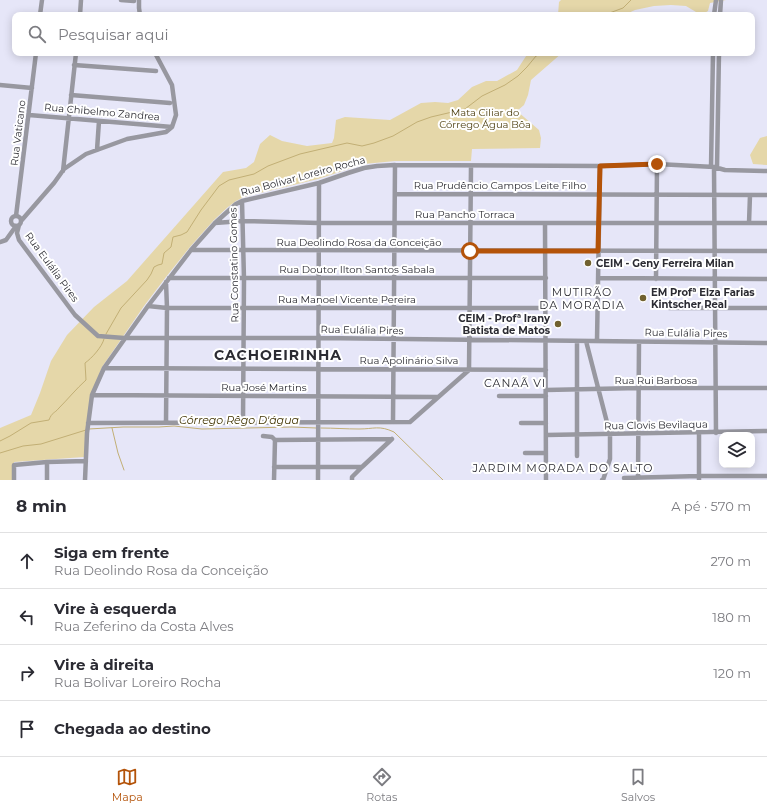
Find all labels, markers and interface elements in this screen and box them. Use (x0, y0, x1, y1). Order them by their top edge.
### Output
search box (12, 12, 755, 56)
icon: search (26, 23, 48, 45)
text: Pesquisar aqui (58, 25, 169, 44)
street label: Rua Vaticano (8, 99, 28, 167)
street label: Rua Chibelmo Zandrea (44, 100, 160, 124)
park label: Mata Ciliar do Córrego Água Bôa (439, 106, 531, 131)
street label: Rua Bolivar Loreiro Rocha (239, 153, 367, 199)
route end (648, 155, 666, 173)
street label: Rua Prudêncio Campos Leite Filho (414, 179, 586, 192)
street label: Rua Constatino Gomes (226, 207, 242, 323)
street label: Rua Pancho Torraca (415, 208, 515, 221)
street label: Rua Eulália Pires (22, 230, 82, 304)
street label: Rua Deolindo Rosa da Conceição (276, 236, 442, 249)
route start (461, 242, 479, 260)
place label: CEIM - Geny Ferreira Milan (596, 257, 734, 270)
marker: CEIM - Geny Ferreira Milan (583, 258, 593, 268)
street label: Rua Doutor Ilton Santos Sabala (279, 263, 435, 276)
district label: MUTIRÃO DA MORADIA (539, 285, 625, 312)
place label: EM Profª Elza Farias Kintscher Real (651, 286, 755, 311)
street label: Rua Manoel Vicente Pereira (278, 293, 416, 306)
marker: EM Profª Elza Farias Kintscher Real (638, 293, 648, 303)
place label: CEIM - Profª Irany Batista de Matos (458, 312, 551, 337)
marker: CEIM - Profª Irany Batista de Matos (553, 319, 563, 329)
street label: Rua Eulália Pires (320, 323, 404, 337)
street label: Rua Eulália Pires (644, 326, 728, 340)
district label: CACHOEIRINHA (214, 346, 342, 364)
street label: Rua Apolinário Silva (360, 354, 458, 367)
street label: Rua Rui Barbosa (615, 374, 697, 387)
district label: CANAÃ VI (484, 376, 546, 390)
street label: Rua José Martins (221, 381, 307, 394)
water label: Córrego Rêgo D'água (179, 413, 299, 427)
street label: Rua Clovis Bevilaqua (604, 418, 708, 432)
map controls (719, 432, 755, 468)
button: layers (719, 432, 755, 468)
district label: JARDIM MORADA DO SALTO (471, 461, 654, 475)
text: 8 min (16, 496, 67, 516)
text: A pé · 570 m (671, 498, 751, 514)
text: Siga em frente (54, 543, 169, 562)
icon: ahead (16, 550, 38, 572)
text: 270 m (710, 553, 751, 569)
text: Rua Deolindo Rosa da Conceição (54, 562, 269, 578)
text: Vire à esquerda (54, 599, 177, 618)
icon: left (16, 606, 38, 628)
text: 180 m (712, 609, 751, 625)
text: Rua Zeferino da Costa Alves (54, 618, 234, 634)
text: Vire à direita (54, 655, 154, 674)
icon: right (16, 662, 38, 684)
text: 120 m (713, 665, 751, 681)
text: Rua Bolivar Loreiro Rocha (54, 674, 221, 690)
icon: arrive (16, 718, 38, 740)
text: Chegada ao destino (54, 719, 211, 738)
tab: Mapa (112, 766, 143, 804)
tab: Rotas (366, 766, 397, 804)
tab: Salvos (621, 766, 655, 804)

